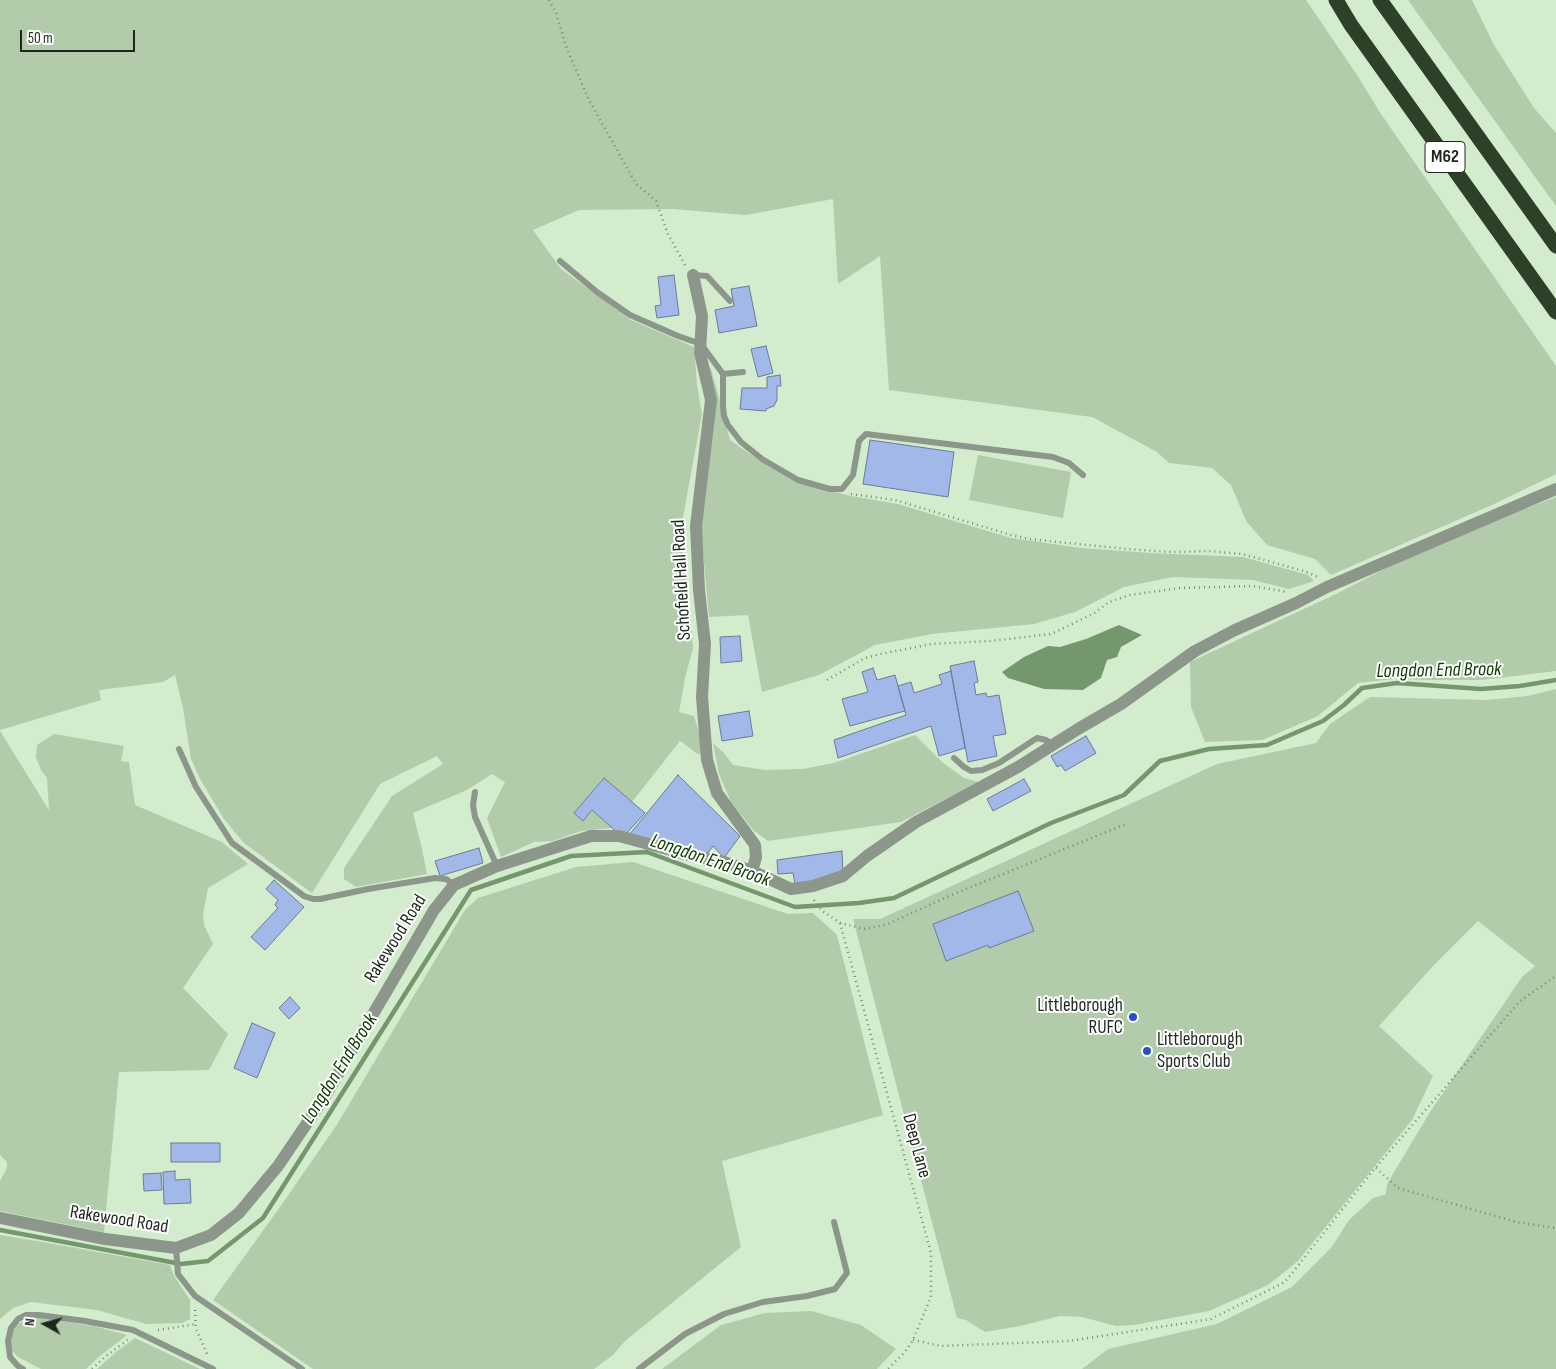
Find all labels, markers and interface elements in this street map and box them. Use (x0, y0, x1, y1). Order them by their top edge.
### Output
scale bar (22, 20, 138, 52)
text: 50 m (28, 29, 53, 48)
road number: M62 (1425, 142, 1465, 172)
street label: Schofield Hall Road (667, 519, 697, 641)
water label: Longdon End Brook (1376, 658, 1502, 684)
water label: Longdon End Brook (647, 829, 773, 893)
street label: Rakewood Road (360, 891, 432, 987)
place label: Littleborough RUFC (1037, 995, 1123, 1039)
water label: Longdon End Brook (297, 1010, 383, 1128)
marker: Littleborough RUFC (1127, 1011, 1139, 1023)
place label: Littleborough Sports Club (1157, 1029, 1243, 1073)
marker: Littleborough Sports Club (1141, 1045, 1153, 1057)
street label: Deep Lane (896, 1111, 936, 1181)
street label: Rakewood Road (68, 1201, 170, 1239)
north arrow (20, 1299, 70, 1349)
text: N (21, 1317, 39, 1327)

